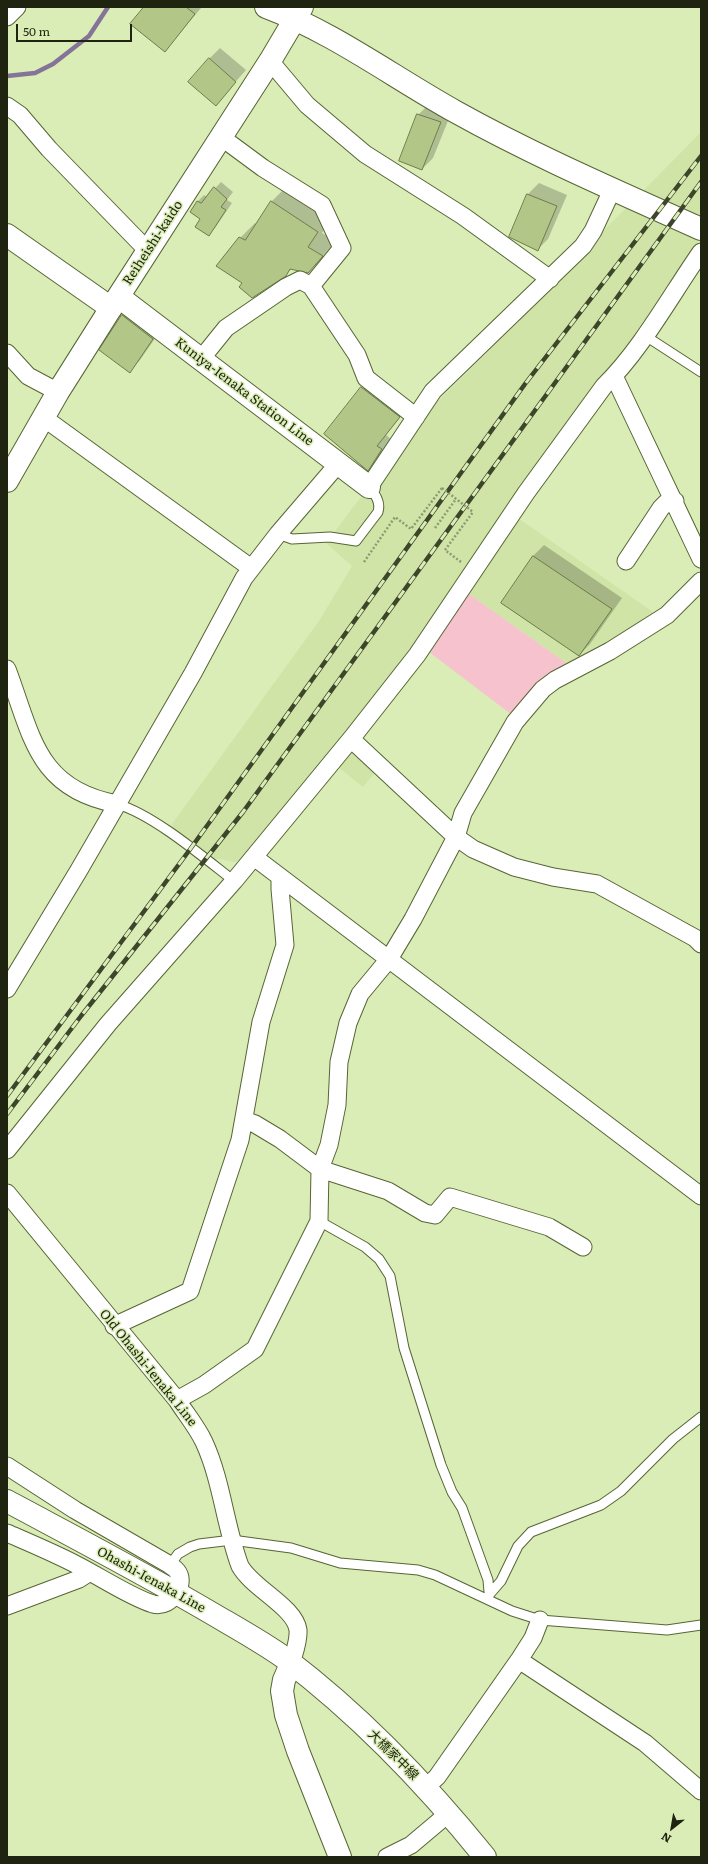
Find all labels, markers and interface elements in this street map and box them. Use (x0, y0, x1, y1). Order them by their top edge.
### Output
scale bar (18, 16, 134, 42)
text: 50 m (23, 22, 50, 40)
street label: Reiheishi-kaido (120, 198, 186, 288)
street label: Kuniya-Ienaka Station Line (172, 335, 316, 449)
street label: Old Ohashi-Ienaka Line (96, 1306, 200, 1430)
street label: Ohashi-Ienaka Line (94, 1544, 208, 1616)
street label: 大橋家中線 (365, 1727, 421, 1783)
north arrow (652, 1808, 692, 1848)
text: N (658, 1829, 674, 1848)

